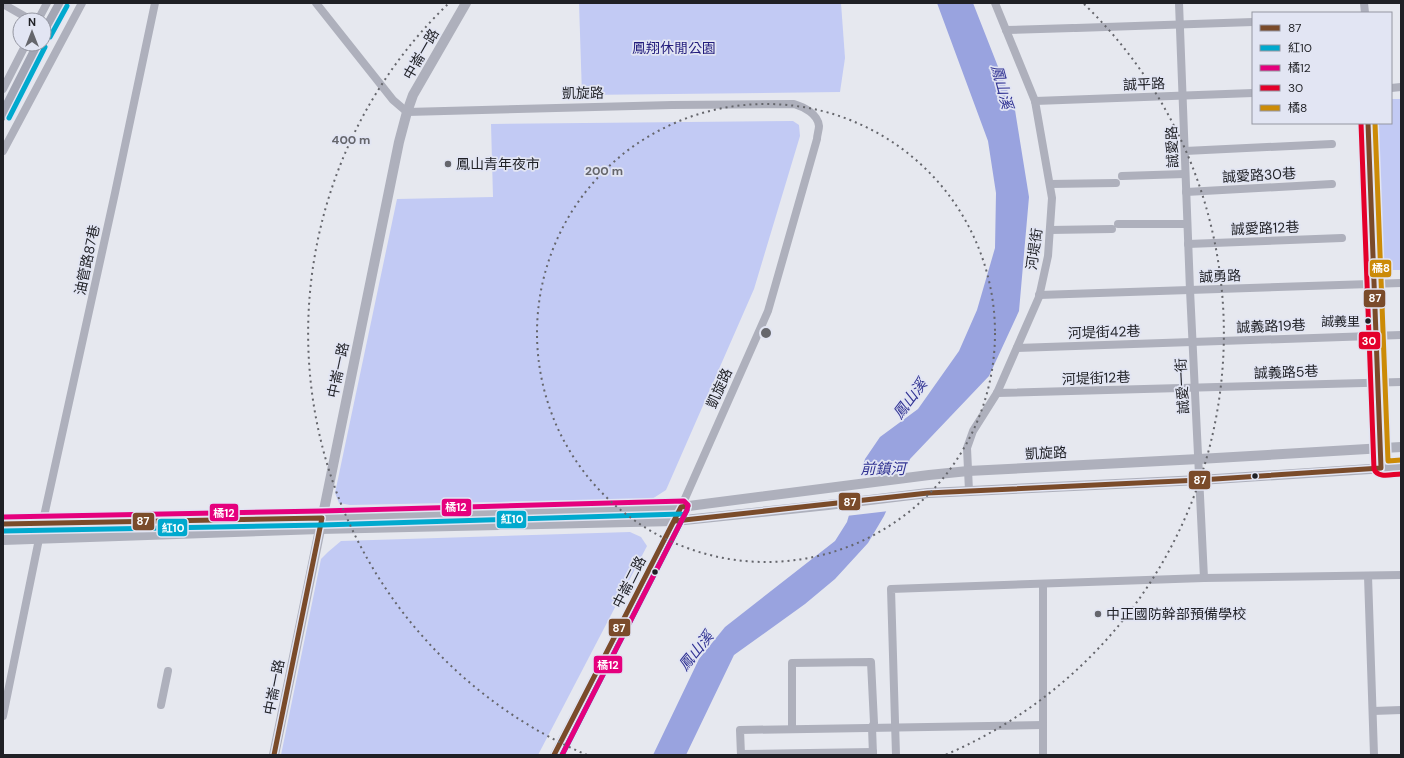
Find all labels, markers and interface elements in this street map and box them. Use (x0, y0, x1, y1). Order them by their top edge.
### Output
north arrow (12, 12, 52, 52)
legend (1252, 12, 1392, 124)
text: N (28, 15, 36, 29)
text: 87 (1288, 20, 1301, 36)
street label: 中崙一路 (399, 25, 443, 83)
park label: 鳳翔休閒公園 (632, 39, 716, 57)
text: 紅10 (1288, 40, 1312, 56)
text: 橘12 (1288, 60, 1311, 76)
water label: 鳳山溪 (987, 63, 1018, 113)
street label: 誠平路 (1123, 74, 1165, 94)
text: 30 (1288, 80, 1303, 96)
street label: 凱旋路 (562, 84, 604, 102)
text: 橘8 (1288, 100, 1307, 116)
street label: 誠愛路 (1162, 126, 1182, 168)
text: 400 m (332, 132, 370, 148)
place label: 鳳山青年夜市 (456, 155, 540, 173)
marker: 鳳山青年夜市 (443, 159, 453, 169)
text: 200 m (585, 163, 623, 179)
street label: 誠愛路30巷 (1222, 164, 1296, 186)
street label: 誠愛路12巷 (1230, 218, 1300, 238)
street label: 油管路87巷 (71, 223, 103, 297)
street label: 河堤街 (1022, 227, 1046, 271)
line badge: 橘8 (1369, 259, 1392, 278)
text: 橘8 (1372, 261, 1390, 275)
street label: 誠勇路 (1199, 266, 1241, 286)
line badge: 87 (1363, 289, 1386, 308)
text: 87 (1369, 291, 1381, 305)
place label: 誠義里 (1321, 313, 1360, 330)
street label: 誠義路19巷 (1236, 316, 1306, 336)
marker: 誠義里 (1363, 316, 1373, 326)
street label: 河堤街42巷 (1067, 322, 1141, 342)
centre of rings (759, 326, 773, 340)
line badge: 30 (1358, 331, 1381, 350)
text: 30 (1362, 334, 1376, 348)
street label: 中崙一路 (323, 341, 353, 399)
street label: 誠愛一街 (1172, 358, 1192, 414)
street label: 誠義路5巷 (1253, 362, 1319, 382)
street label: 凱旋路 (702, 365, 736, 411)
street label: 河堤街12巷 (1061, 368, 1131, 388)
water label: 鳳山溪 (888, 373, 933, 423)
street label: 凱旋路 (1025, 443, 1067, 463)
water label: 前鎮河 (860, 459, 908, 479)
line badge: 87 (1188, 470, 1211, 490)
unlabelled marker (1250, 471, 1260, 481)
text: 87 (1194, 473, 1206, 487)
line badge: 87 (838, 492, 861, 511)
text: 87 (844, 495, 856, 509)
line badge: 橘12 (441, 498, 472, 517)
text: 橘12 (445, 500, 467, 514)
line badge: 橘12 (209, 503, 239, 522)
text: 橘12 (213, 506, 235, 520)
line badge: 紅10 (496, 510, 527, 529)
line badge: 87 (132, 512, 155, 531)
text: 紅10 (501, 512, 524, 526)
text: 87 (137, 514, 149, 528)
line badge: 紅10 (157, 518, 188, 537)
text: 紅10 (162, 521, 185, 535)
street label: 中崙二路 (608, 553, 650, 611)
unlabelled marker (650, 567, 660, 577)
place label: 中正國防幹部預備學校 (1106, 605, 1246, 623)
marker: 中正國防幹部預備學校 (1093, 609, 1103, 619)
line badge: 87 (608, 618, 631, 637)
text: 87 (613, 621, 625, 635)
water label: 鳳山溪 (674, 626, 719, 675)
line badge: 橘12 (593, 655, 623, 674)
street label: 中崙一路 (260, 658, 288, 716)
text: 橘12 (597, 658, 619, 672)

